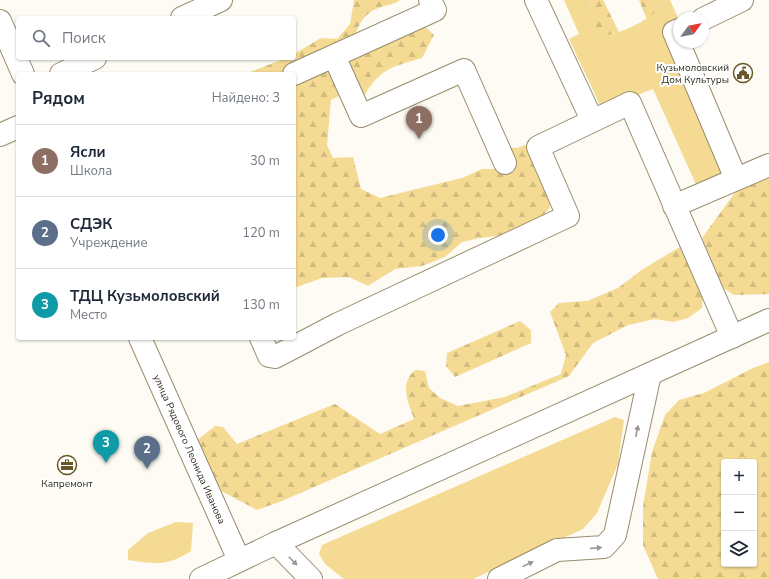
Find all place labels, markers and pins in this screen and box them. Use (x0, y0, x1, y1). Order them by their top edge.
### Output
place label: Кузьмоловский Дом Культуры (657, 61, 729, 87)
public building icon: Кузьмоловский Дом Культуры (732, 62, 754, 84)
pin: 1 (406, 106, 432, 139)
pin: 3 (93, 430, 119, 463)
pin: 2 (134, 436, 160, 469)
office icon: Капремонт (56, 454, 78, 476)
place label: Капремонт (41, 477, 93, 491)

